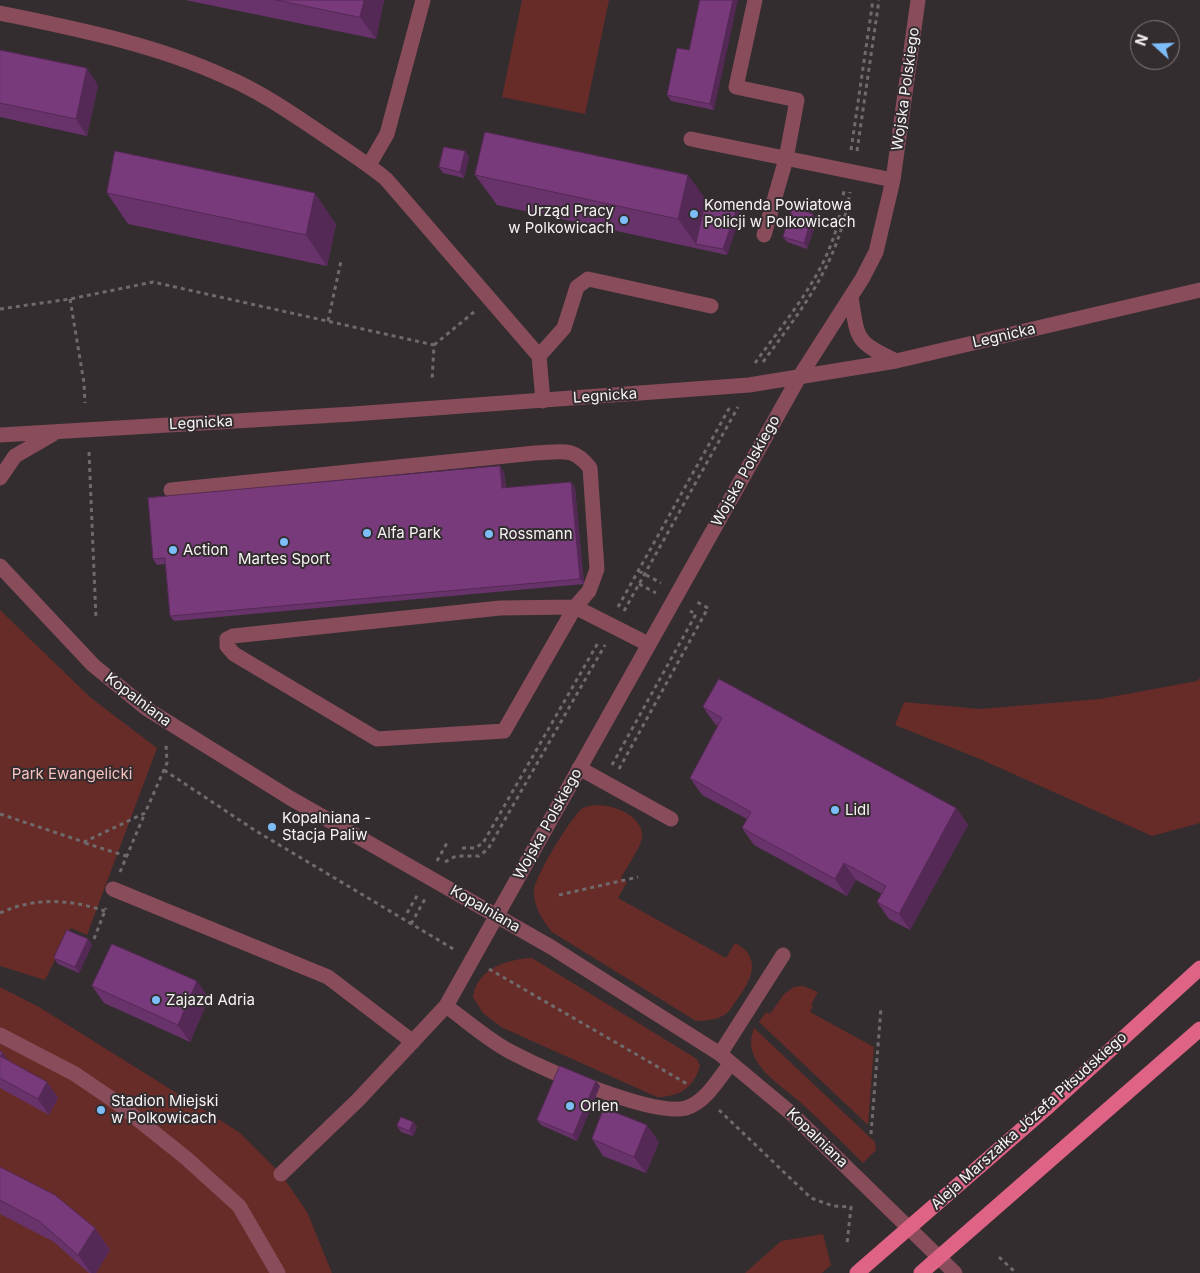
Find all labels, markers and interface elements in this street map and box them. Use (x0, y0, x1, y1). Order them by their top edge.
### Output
north arrow (1130, 20, 1180, 70)
street label: Wojska Polskiego (888, 26, 924, 152)
text: N (1132, 32, 1151, 48)
place label: Komenda Powiatowa Policji w Polkowicach (704, 196, 856, 231)
place label: Urząd Pracy w Polkowicach (508, 202, 614, 237)
marker: Komenda Powiatowa Policji w Polkowicach (688, 208, 700, 220)
marker: Urząd Pracy w Polkowicach (618, 214, 630, 226)
street label: Legnicka (971, 320, 1037, 352)
street label: Legnicka (572, 385, 638, 407)
street label: Legnicka (169, 412, 233, 434)
street label: Wojska Polskiego (708, 412, 784, 530)
place label: Alfa Park (377, 524, 441, 542)
place label: Rossmann (499, 525, 573, 543)
marker: Alfa Park (361, 527, 373, 539)
marker: Rossmann (483, 528, 495, 540)
marker: Martes Sport (278, 536, 290, 548)
place label: Action (183, 541, 228, 559)
marker: Action (167, 544, 179, 556)
place label: Martes Sport (238, 550, 330, 568)
street label: Kopalniana (101, 669, 175, 731)
park label: Park Ewangelicki (12, 765, 132, 783)
street label: Wojska Polskiego (510, 765, 586, 883)
place label: Lidl (845, 801, 870, 819)
marker: Lidl (829, 804, 841, 816)
place label: Kopalniana - Stacja Paliw (282, 809, 371, 844)
marker: Kopalniana - Stacja Paliw (266, 821, 278, 833)
street label: Kopalniana (447, 882, 523, 936)
place label: Zajazd Adria (166, 991, 255, 1009)
marker: Zajazd Adria (150, 994, 162, 1006)
street label: Aleja Marszałka Józefa Piłsudskiego (927, 1028, 1131, 1214)
place label: Stadion Miejski w Polkowicach (111, 1092, 218, 1127)
place label: Orlen (580, 1097, 619, 1115)
marker: Orlen (564, 1100, 576, 1112)
marker: Stadion Miejski w Polkowicach (95, 1104, 107, 1116)
street label: Kopalniana (783, 1104, 851, 1172)

